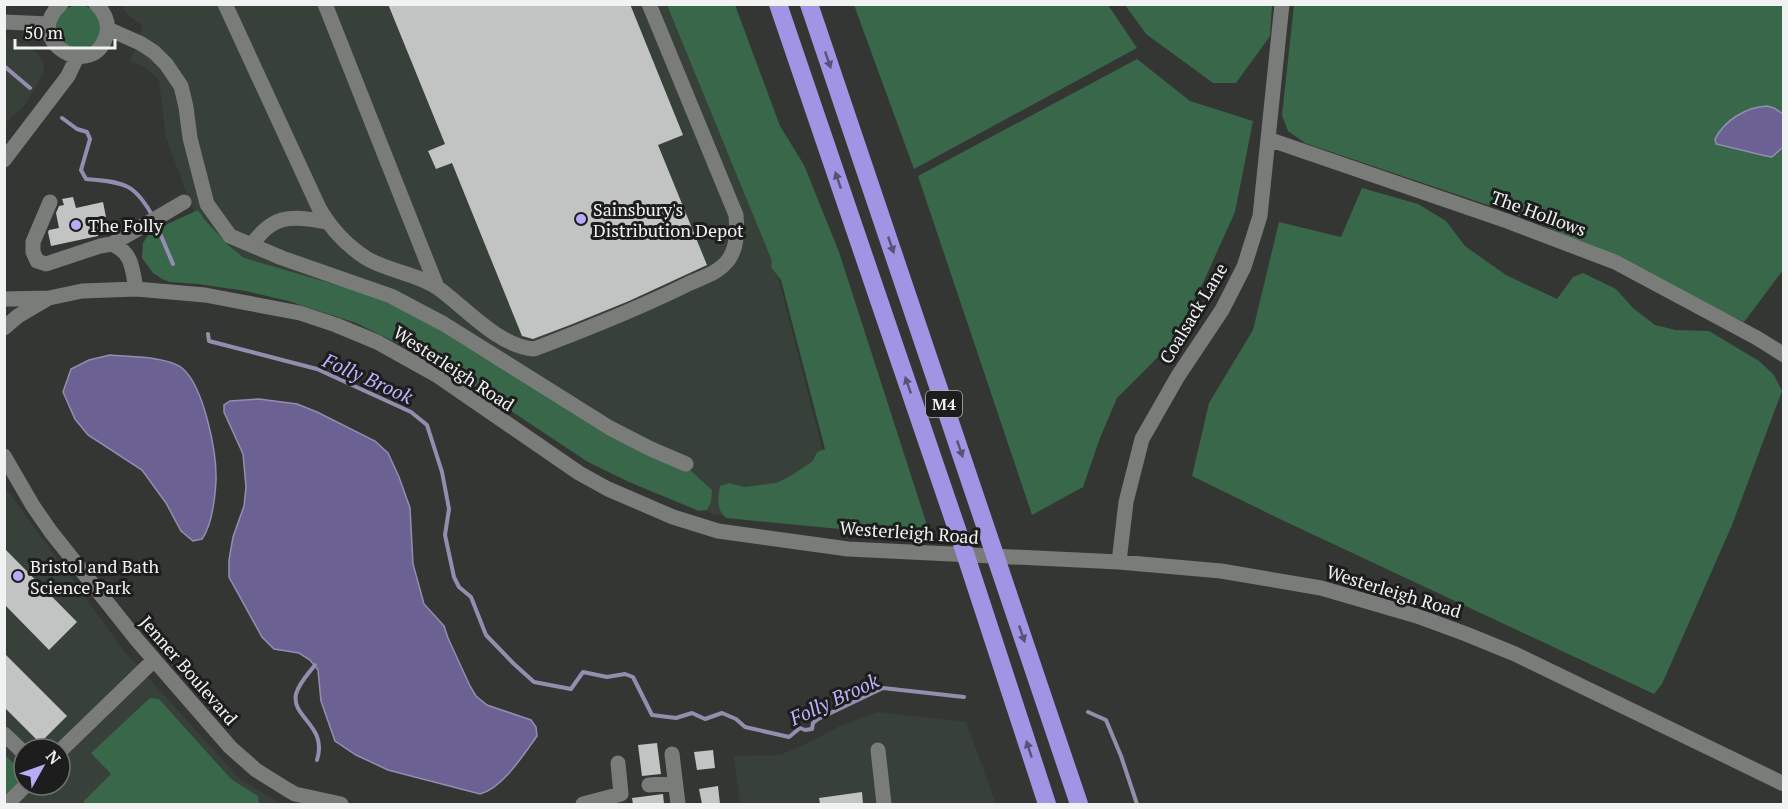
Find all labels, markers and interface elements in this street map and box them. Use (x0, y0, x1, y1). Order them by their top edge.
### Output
scale bar (15, 12, 116, 50)
text: 50 m (24, 20, 64, 44)
one-way arrow (824, 51, 834, 69)
one-way arrow (833, 171, 842, 189)
street label: The Hollows (1488, 185, 1590, 241)
place label: Sainsbury's Distribution Depot (593, 197, 744, 242)
marker: Sainsbury's Distribution Depot (574, 212, 588, 226)
place label: The Folly (88, 213, 164, 237)
marker: The Folly (69, 218, 83, 232)
one-way arrow (886, 236, 896, 254)
street label: Coalsack Lane (1154, 258, 1232, 368)
street label: Westerleigh Road (389, 320, 519, 416)
water label: Folly Brook (318, 346, 418, 410)
one-way arrow (902, 376, 912, 394)
road number: M4 (926, 391, 962, 417)
one-way arrow (955, 440, 965, 458)
street label: Westerleigh Road (839, 515, 979, 549)
place label: Bristol and Bath Science Park (30, 554, 160, 599)
street label: Westerleigh Road (1324, 559, 1464, 623)
marker: Bristol and Bath Science Park (11, 569, 25, 583)
street label: Jenner Boulevard (135, 610, 243, 730)
one-way arrow (1018, 625, 1027, 643)
water label: Folly Brook (784, 666, 883, 732)
north arrow (12, 737, 72, 797)
one-way arrow (1024, 740, 1034, 758)
text: N (41, 746, 66, 769)

